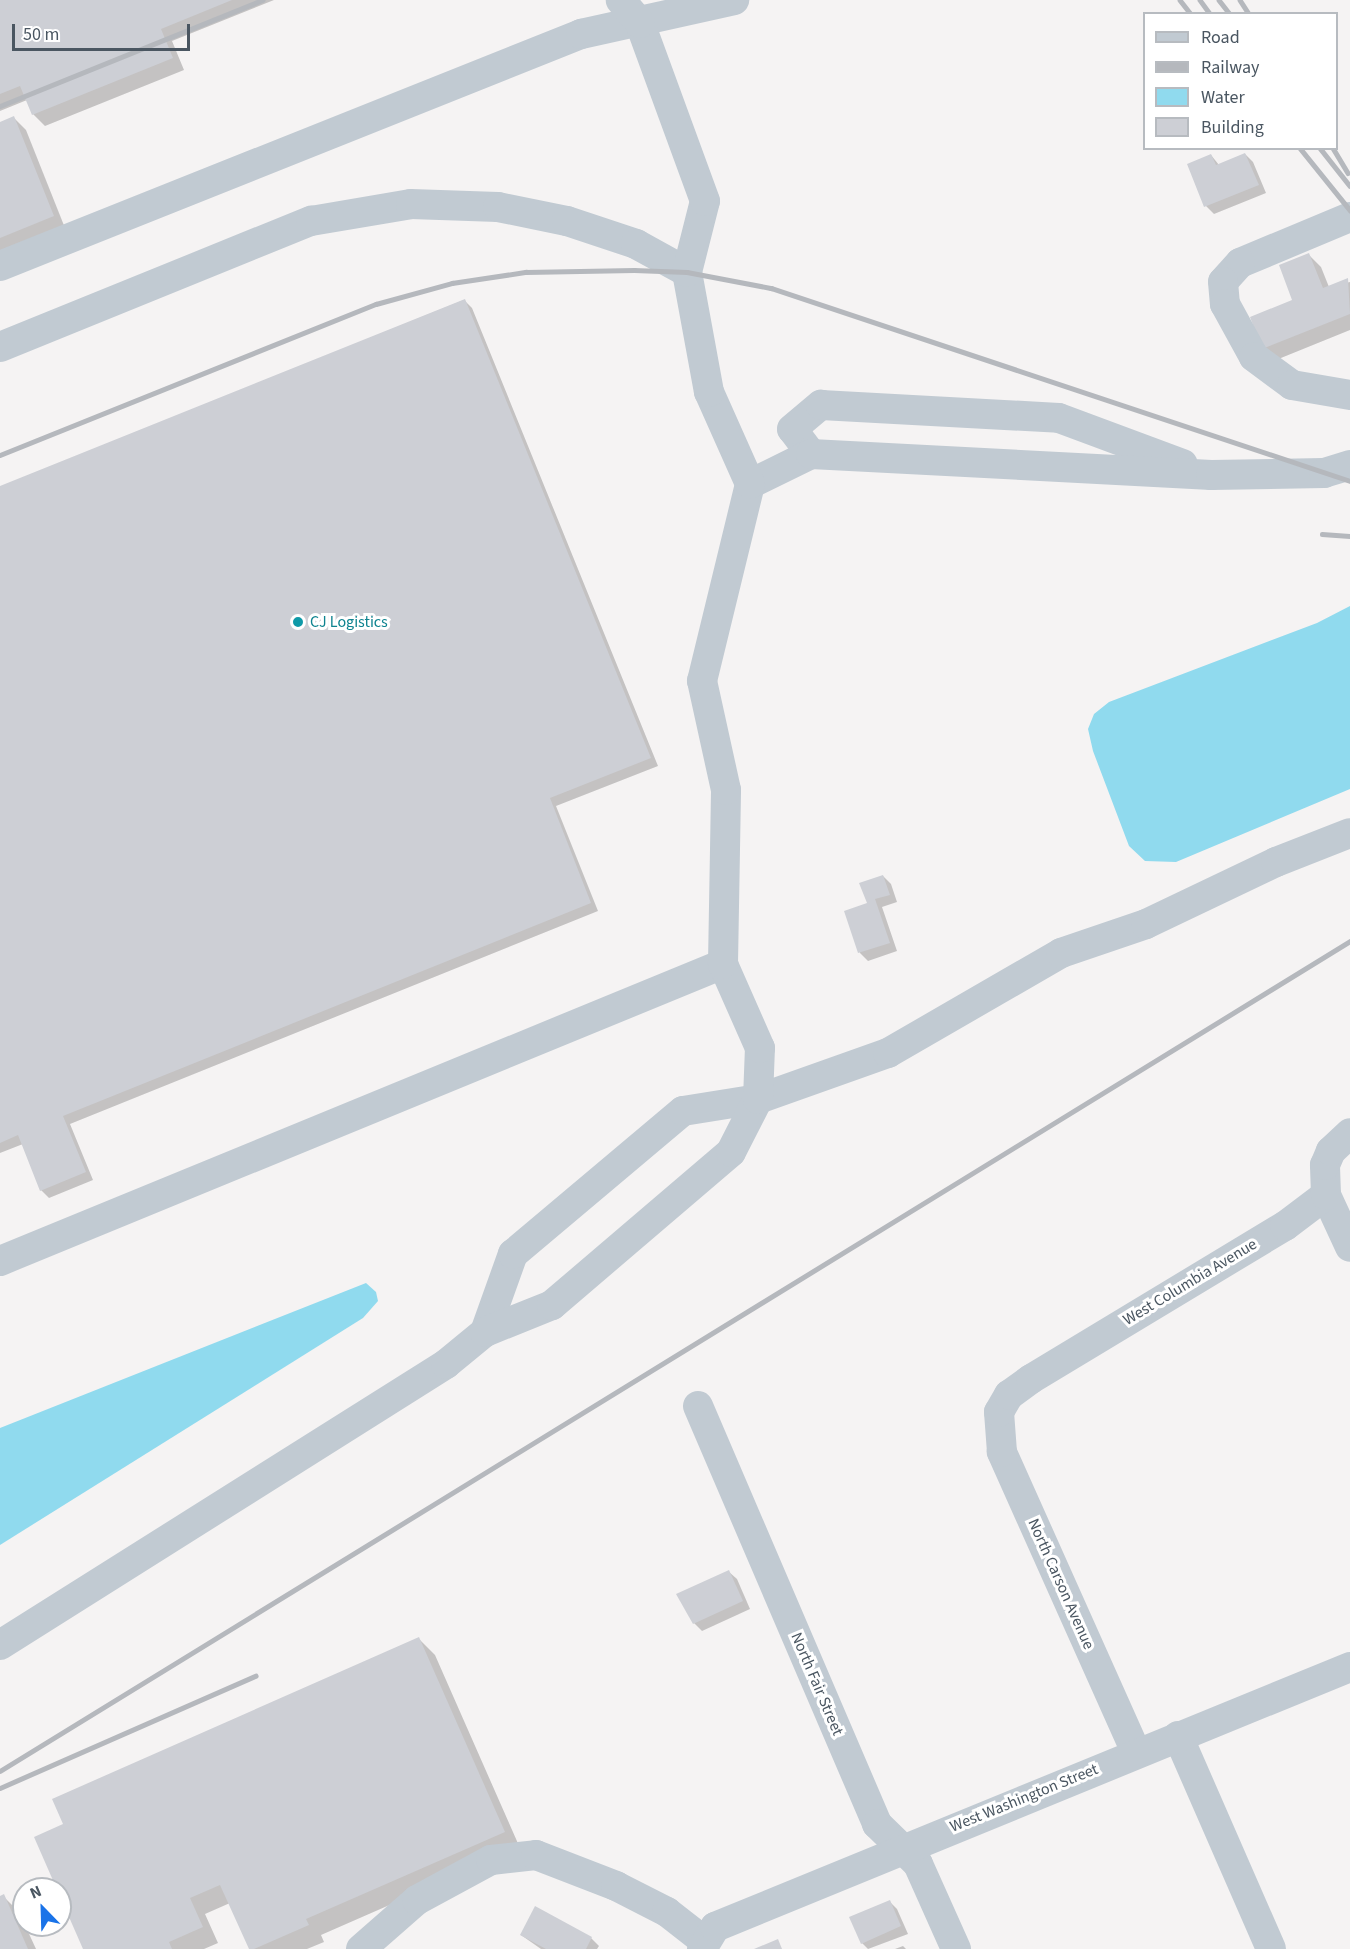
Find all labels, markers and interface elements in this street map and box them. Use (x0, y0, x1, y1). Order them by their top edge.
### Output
scale bar (15, 12, 194, 50)
legend (1143, 12, 1338, 150)
text: 50 m (23, 22, 59, 47)
text: Road (1201, 25, 1240, 50)
text: Railway (1201, 55, 1260, 80)
text: Water (1201, 85, 1245, 110)
text: Building (1201, 115, 1264, 140)
place label: CJ Logistics (310, 612, 388, 632)
marker: CJ Logistics (291, 615, 305, 629)
street label: West Columbia Avenue (1120, 1234, 1260, 1330)
street label: North Carson Avenue (1024, 1516, 1098, 1652)
street label: North Fair Street (787, 1630, 847, 1738)
street label: West Washington Street (947, 1760, 1101, 1836)
north arrow (12, 1877, 72, 1937)
text: N (27, 1880, 45, 1904)

